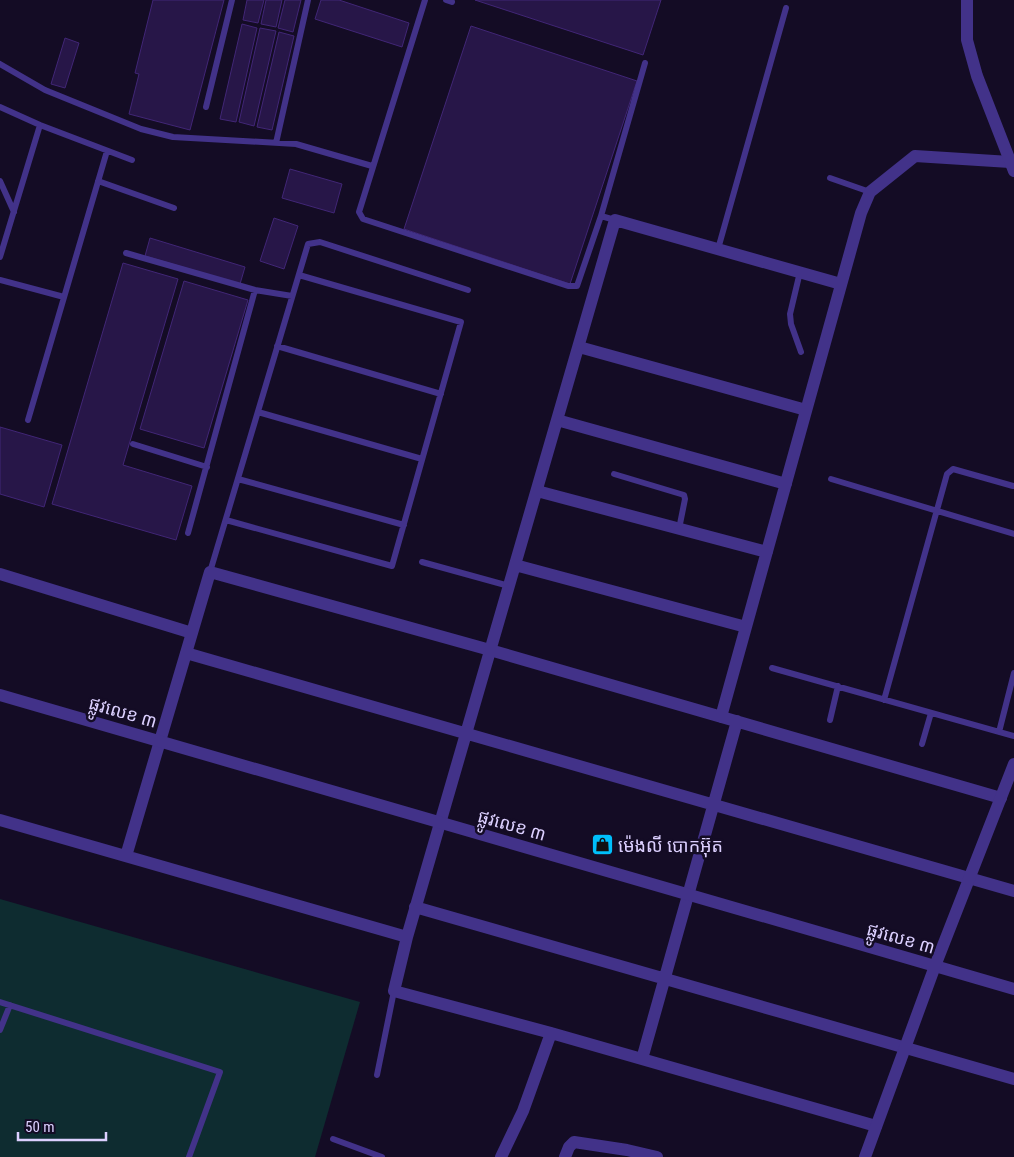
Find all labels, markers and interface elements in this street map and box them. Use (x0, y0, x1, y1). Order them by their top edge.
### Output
street label: ផ្លូវលេខ ៣ (85, 692, 160, 738)
street label: ផ្លូវលេខ ៣ (474, 805, 549, 851)
shop icon: ម៉េងលី បោកអ៊ុត (590, 833, 614, 857)
place label: ម៉េងលី បោកអ៊ុត (618, 835, 723, 858)
street label: ផ្លូវលេខ ៣ (863, 918, 938, 964)
scale bar (18, 1110, 105, 1142)
text: 50 m (25, 1118, 55, 1136)

